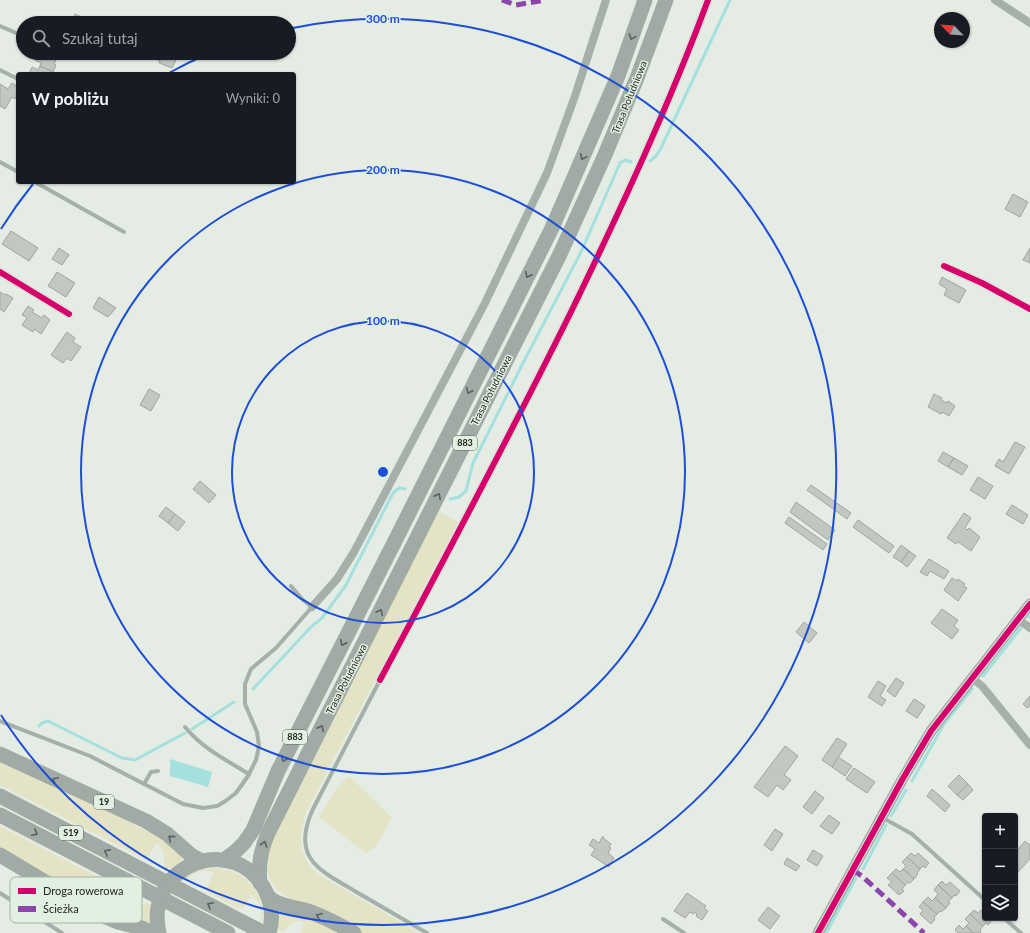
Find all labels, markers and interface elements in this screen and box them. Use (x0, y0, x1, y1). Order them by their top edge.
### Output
text: 300 m (366, 11, 400, 26)
north arrow (934, 12, 970, 48)
search box (16, 16, 296, 60)
icon: search (30, 27, 52, 49)
text: Szukaj tutaj (62, 29, 138, 47)
one-way arrow (628, 33, 637, 40)
street label: Trasa Południowa (609, 59, 649, 135)
text: W pobliżu (32, 88, 109, 109)
text: Wyniki: 0 (226, 90, 280, 106)
one-way arrow (580, 153, 588, 160)
text: 200 m (366, 162, 400, 177)
one-way arrow (525, 270, 533, 278)
text: 100 m (366, 313, 400, 328)
street label: Trasa Południowa (468, 353, 514, 427)
one-way arrow (467, 387, 474, 394)
road number: 883 (453, 436, 477, 450)
centre of rings (376, 465, 390, 479)
one-way arrow (434, 492, 441, 500)
one-way arrow (375, 608, 383, 616)
one-way arrow (340, 639, 348, 646)
street label: Trasa Południowa (323, 642, 369, 716)
one-way arrow (316, 724, 324, 732)
road number: 883 (283, 730, 307, 744)
one-way arrow (281, 754, 289, 762)
one-way arrow (52, 777, 60, 785)
road number: 19 (94, 795, 114, 809)
map controls (982, 813, 1018, 921)
button: + (982, 813, 1018, 849)
road number: S19 (59, 826, 83, 840)
one-way arrow (30, 828, 38, 835)
one-way arrow (168, 835, 176, 842)
one-way arrow (259, 841, 268, 848)
one-way arrow (104, 849, 111, 856)
button: − (982, 849, 1018, 885)
legend (10, 877, 142, 923)
text: Droga rowerowa (43, 884, 124, 897)
button: layers (982, 885, 1018, 921)
text: Ścieżka (43, 902, 79, 915)
one-way arrow (207, 903, 214, 910)
one-way arrow (315, 912, 322, 920)

